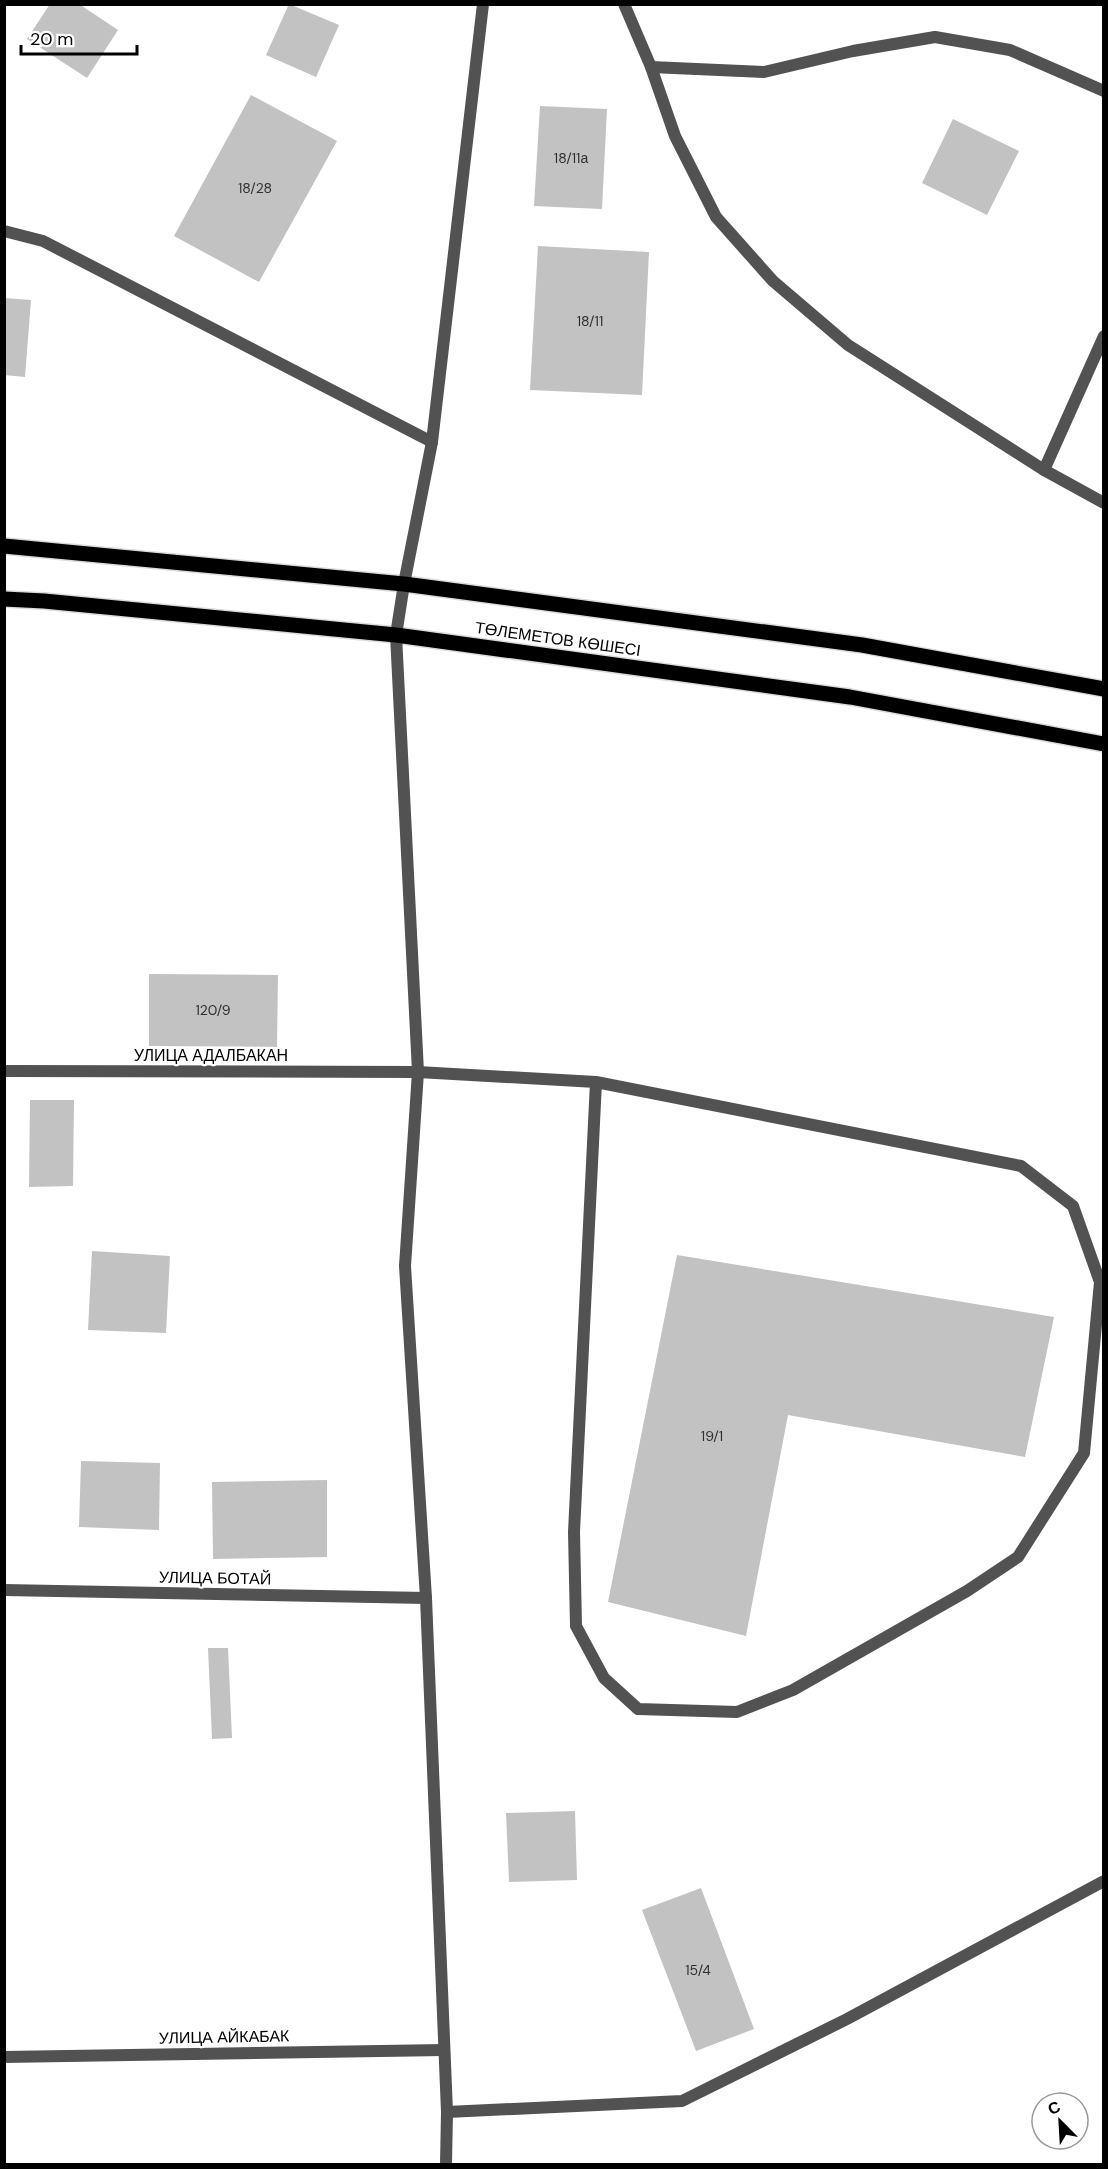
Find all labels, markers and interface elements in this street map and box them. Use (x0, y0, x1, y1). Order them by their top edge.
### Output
scale bar (21, 18, 136, 56)
text: 20 m (30, 27, 73, 51)
house number: 18/11а (554, 149, 588, 167)
house number: 18/28 (238, 179, 272, 197)
house number: 18/11 (577, 312, 603, 330)
street label: ТӨЛЕМЕТОВ КӨШЕСІ (474, 617, 642, 661)
house number: 120/9 (195, 1001, 231, 1019)
street label: УЛИЦА АДАЛБАКАН (134, 1045, 288, 1066)
house number: 19/1 (701, 1427, 723, 1445)
street label: УЛИЦА БОТАЙ (159, 1567, 271, 1589)
house number: 15/4 (685, 1961, 711, 1979)
street label: УЛИЦА АЙКАБАК (158, 2025, 290, 2049)
north arrow (1030, 2091, 1090, 2151)
text: С (1045, 2096, 1064, 2120)

